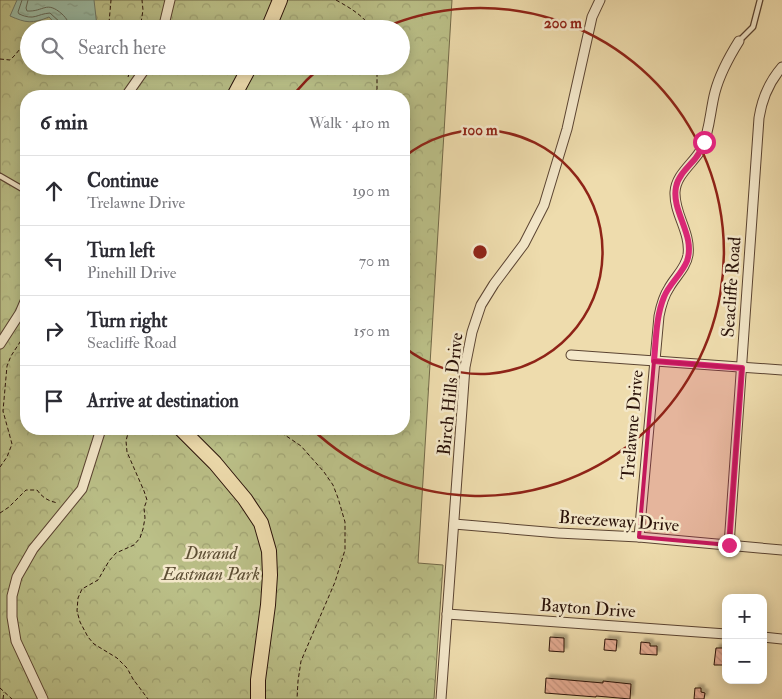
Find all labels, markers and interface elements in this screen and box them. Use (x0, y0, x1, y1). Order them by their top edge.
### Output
text: 200 m (544, 14, 582, 33)
search box (20, 20, 410, 75)
icon: search (38, 34, 66, 62)
text: Search here (78, 36, 166, 60)
text: 6 min (40, 109, 88, 136)
text: Walk · 410 m (309, 113, 390, 133)
text: 100 m (462, 121, 498, 140)
route start (693, 131, 716, 154)
text: Continue (87, 169, 158, 193)
icon: ahead (40, 177, 68, 205)
text: 190 m (352, 181, 390, 201)
text: Trelawne Drive (87, 193, 185, 213)
street label: Seacliffe Road (717, 236, 746, 338)
text: Turn left (87, 239, 155, 263)
centre of rings (471, 243, 489, 261)
icon: left (40, 247, 68, 275)
text: 70 m (359, 251, 390, 271)
text: Pinehill Drive (87, 263, 176, 283)
text: Turn right (87, 309, 167, 333)
icon: right (40, 317, 68, 345)
text: 150 m (353, 321, 390, 341)
street label: Birch Hills Drive (433, 331, 468, 457)
text: Seacliffe Road (87, 333, 177, 353)
street label: Trelawne Drive (616, 369, 649, 481)
icon: arrive (40, 387, 68, 415)
text: Arrive at destination (87, 389, 239, 413)
street label: Breezeway Drive (558, 506, 680, 537)
route end (718, 534, 741, 557)
park label: Durand Eastman Park (161, 542, 260, 586)
street label: Bayton Drive (539, 594, 637, 623)
map controls (722, 594, 767, 684)
button: + (722, 594, 767, 639)
button: − (722, 639, 767, 684)

